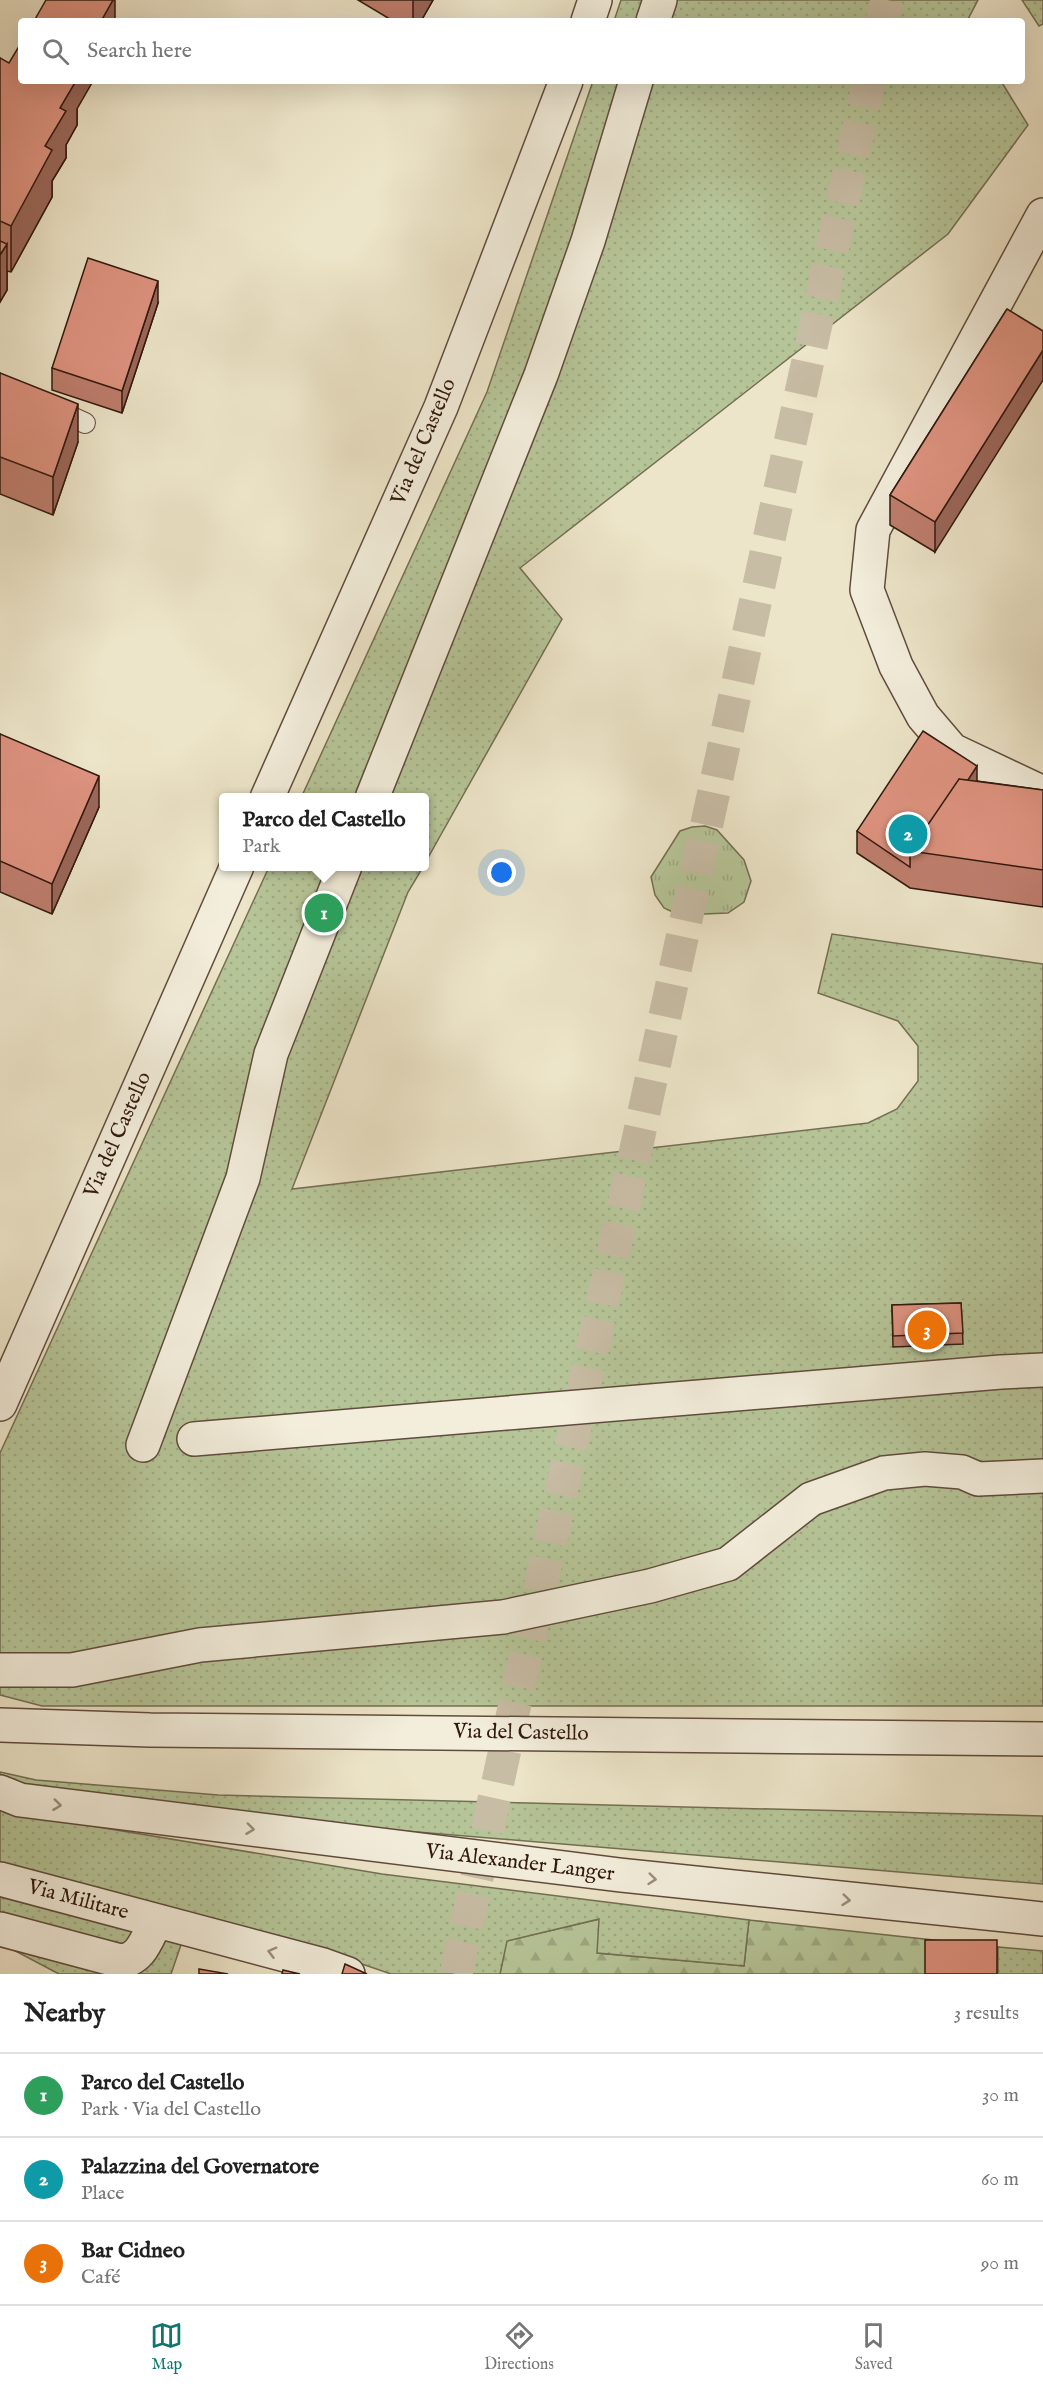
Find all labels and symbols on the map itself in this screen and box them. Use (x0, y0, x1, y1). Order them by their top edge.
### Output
street label: Via del Castello (385, 374, 463, 510)
pin: 2 (888, 812, 928, 856)
your location (487, 858, 516, 887)
pin: 1 (304, 890, 344, 936)
street label: Via del Castello (78, 1068, 158, 1203)
pin: 3 (908, 1308, 946, 1352)
street label: Via del Castello (452, 1718, 589, 1748)
one-way arrow (52, 1798, 61, 1811)
one-way arrow (246, 1823, 255, 1835)
street label: Via Alexander Langer (423, 1838, 616, 1888)
one-way arrow (648, 1872, 657, 1885)
street label: Via Militare (24, 1873, 132, 1927)
one-way arrow (841, 1893, 851, 1905)
one-way arrow (267, 1947, 278, 1959)

